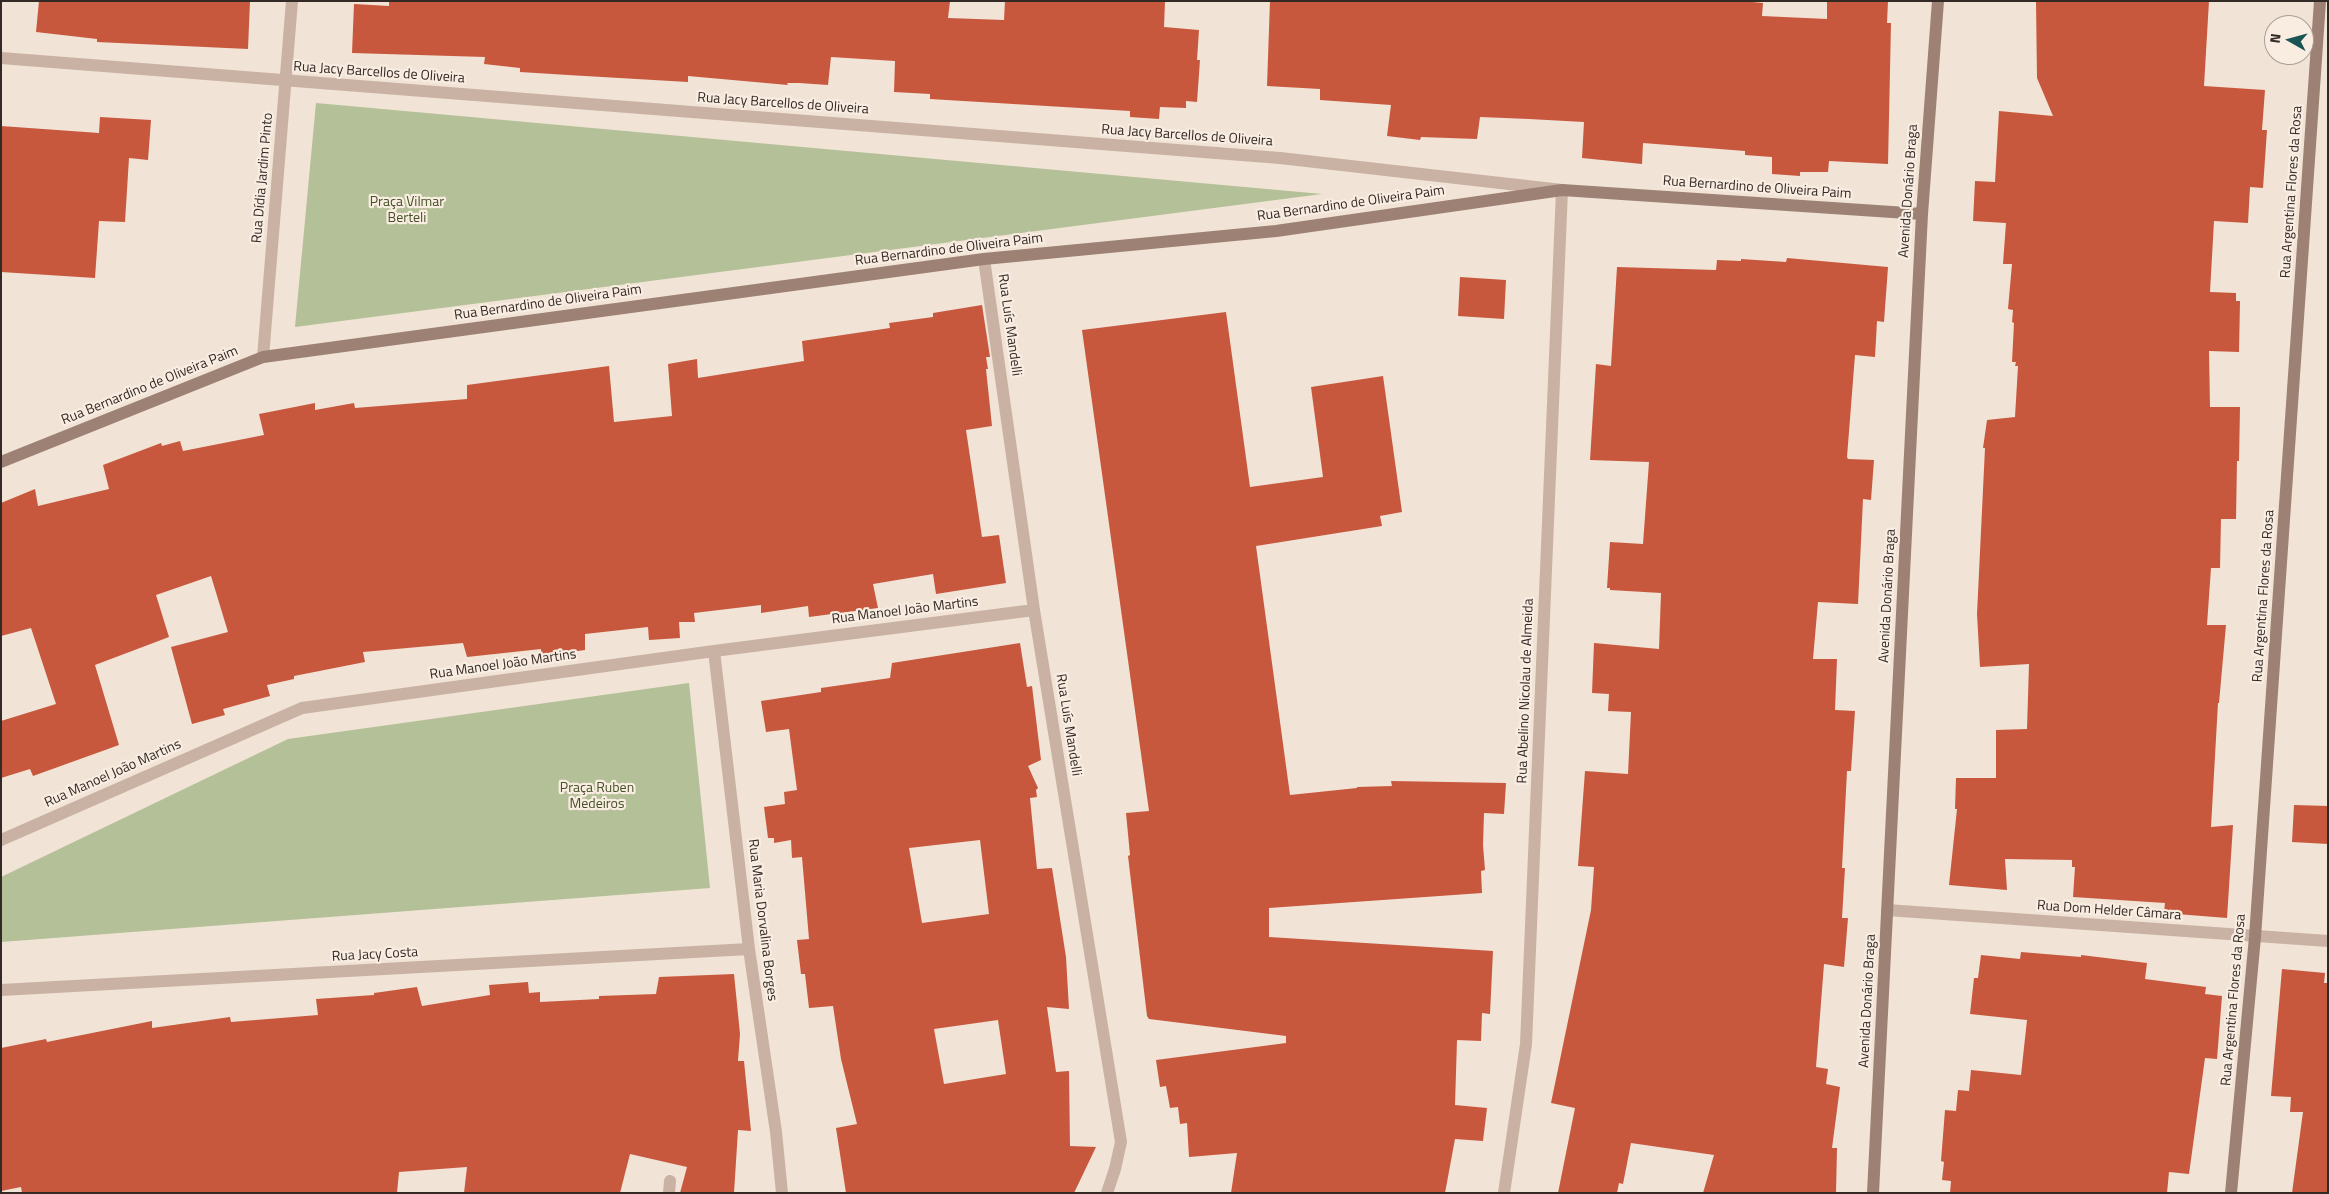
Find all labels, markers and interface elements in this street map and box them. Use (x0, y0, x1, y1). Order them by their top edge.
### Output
north arrow (2264, 15, 2314, 65)
text: N (2264, 32, 2286, 44)
street label: Rua Jacy Barcellos de Oliveira (293, 59, 465, 87)
street label: Rua Jacy Barcellos de Oliveira (697, 90, 869, 118)
street label: Rua Argentina Flores da Rosa (2278, 105, 2306, 279)
street label: Rua Dídia Jardim Pinto (249, 112, 277, 244)
street label: Rua Jacy Barcellos de Oliveira (1101, 122, 1273, 150)
street label: Avenida Donário Braga (1896, 124, 1922, 258)
street label: Rua Bernardino de Oliveira Paim (1662, 173, 1852, 203)
street label: Rua Bernardino de Oliveira Paim (1256, 183, 1446, 225)
park label: Praça Vilmar Berteli (370, 195, 444, 228)
street label: Rua Bernardino de Oliveira Paim (854, 230, 1044, 270)
street label: Rua Luís Mandelli (994, 273, 1024, 377)
street label: Rua Bernardino de Oliveira Paim (453, 282, 643, 324)
street label: Rua Bernardino de Oliveira Paim (59, 343, 241, 429)
street label: Rua Argentina Flores da Rosa (2250, 509, 2278, 683)
street label: Avenida Donário Braga (1876, 529, 1900, 663)
street label: Rua Manoel João Martins (831, 594, 979, 628)
street label: Rua Abelino Nicolau de Almeida (1514, 598, 1538, 784)
street label: Rua Manoel João Martins (429, 646, 577, 684)
street label: Rua Luís Mandelli (1052, 673, 1084, 777)
street label: Rua Manoel João Martins (42, 736, 184, 812)
park label: Praça Ruben Medeiros (560, 781, 634, 814)
street label: Rua Maria Dorvalina Borges (744, 838, 780, 1002)
street label: Rua Dom Helder Câmara (2036, 898, 2182, 924)
street label: Rua Argentina Flores da Rosa (2218, 913, 2250, 1087)
street label: Avenida Donário Braga (1856, 934, 1880, 1068)
street label: Rua Jacy Costa (331, 944, 419, 966)

